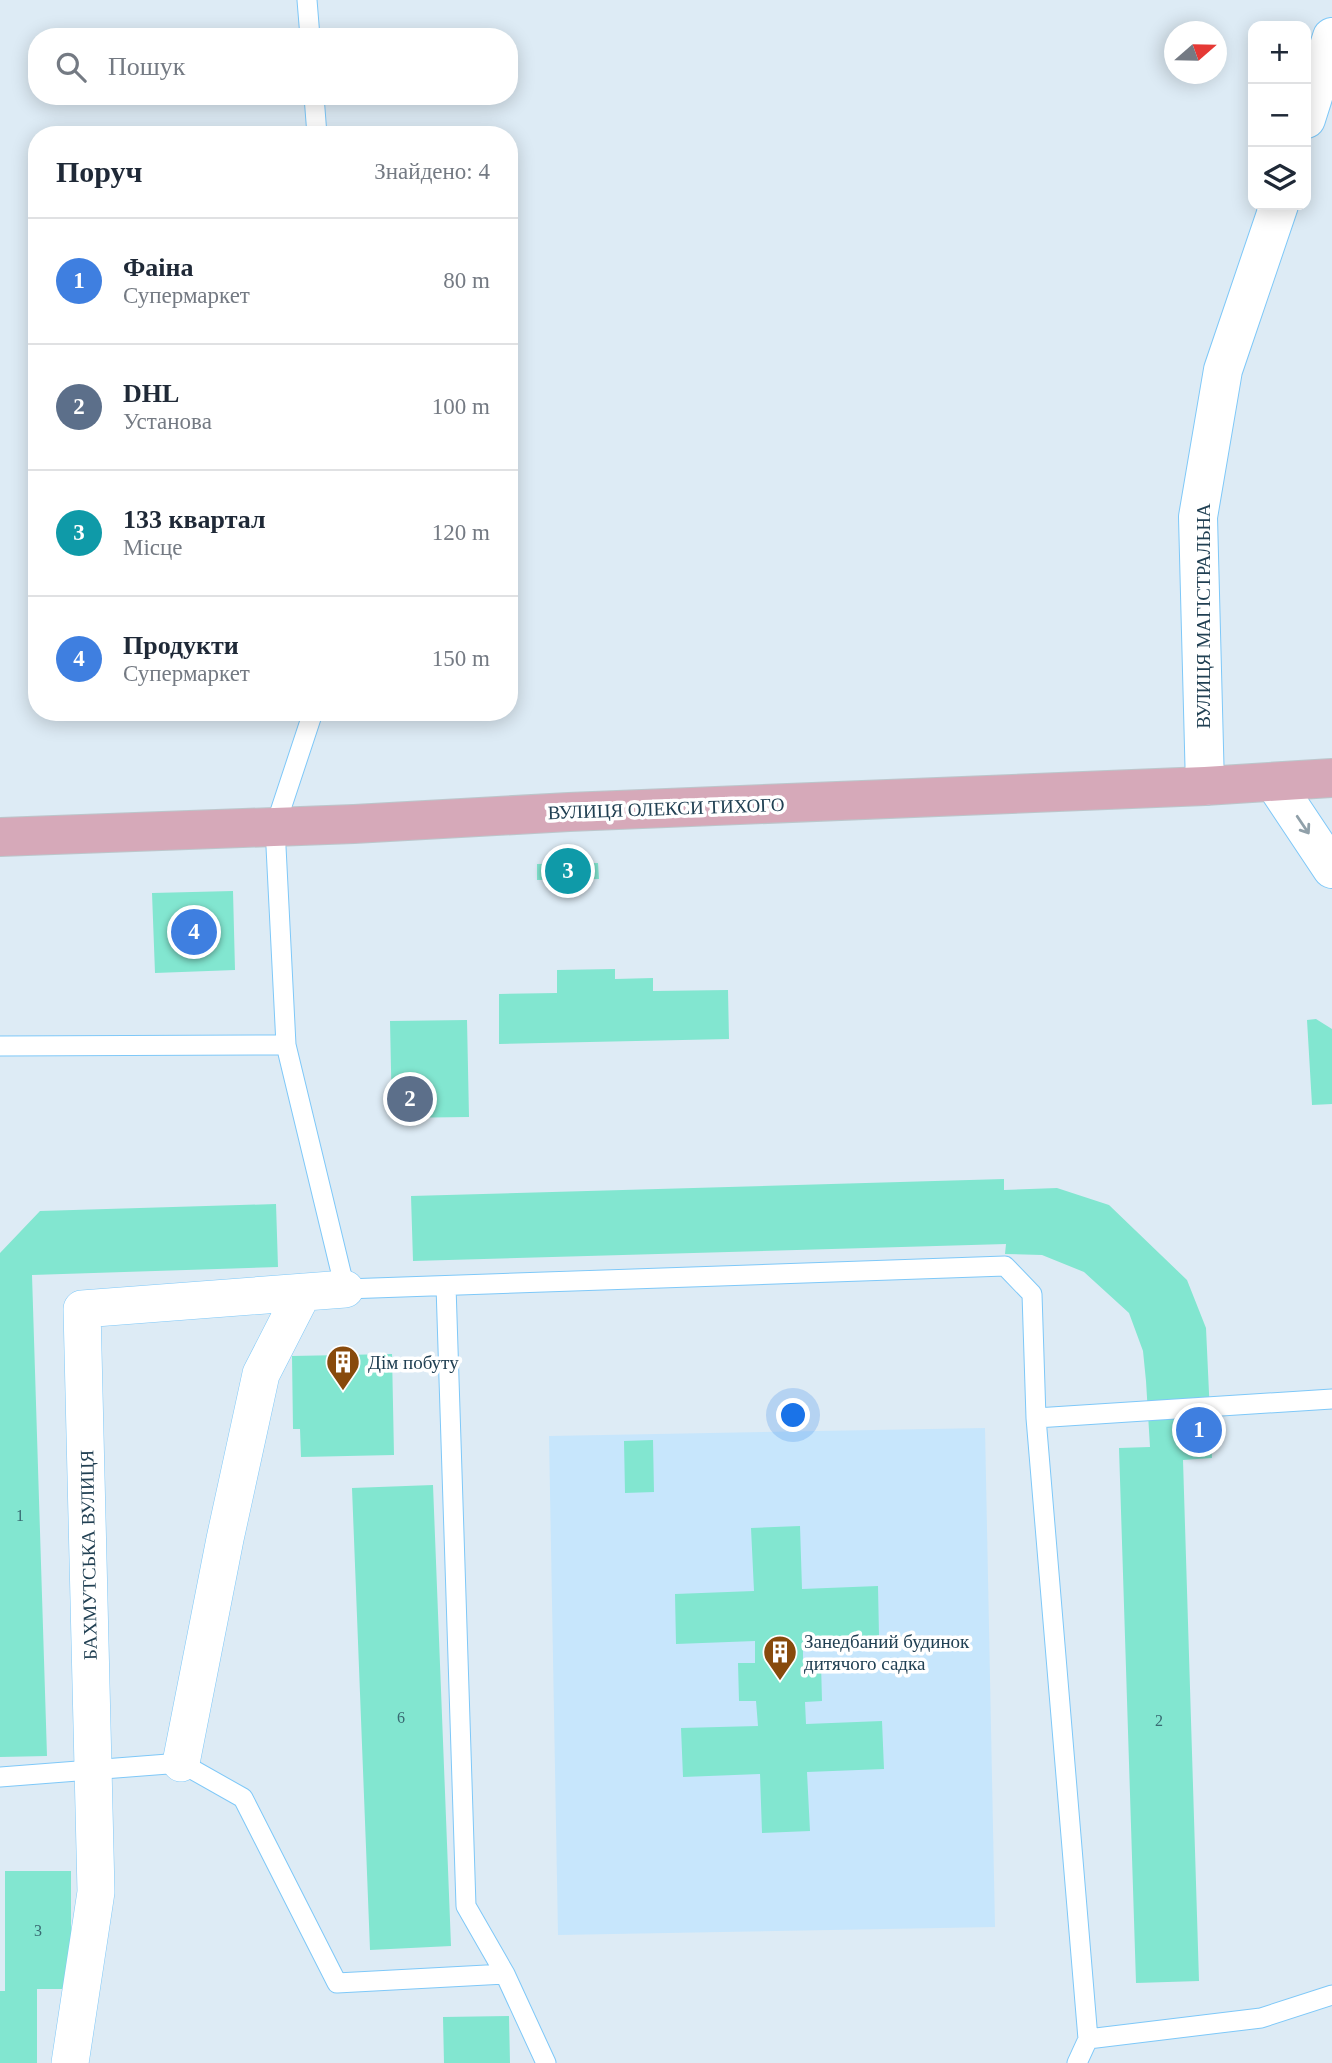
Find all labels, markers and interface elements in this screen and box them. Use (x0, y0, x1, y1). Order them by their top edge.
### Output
north arrow (1164, 21, 1227, 84)
map controls (1248, 21, 1311, 210)
button: + (1248, 21, 1311, 84)
search box (28, 28, 518, 105)
icon: search (52, 48, 90, 86)
text: Пошук (108, 52, 185, 81)
button: − (1248, 84, 1311, 147)
button: layers (1248, 147, 1311, 210)
text: Поруч (56, 155, 143, 188)
text: Знайдено: 4 (374, 159, 490, 184)
text: Фаіна (123, 253, 194, 282)
text: 1 (73, 268, 85, 293)
text: 80 m (443, 268, 490, 293)
text: Супермаркет (123, 283, 250, 308)
text: DHL (123, 379, 179, 408)
text: 2 (73, 394, 85, 419)
text: 100 m (432, 394, 490, 419)
text: Установа (123, 409, 212, 434)
street label: ВУЛИЦЯ МАГІСТРАЛЬНА (1193, 503, 1214, 729)
text: 133 квартал (123, 505, 266, 534)
text: 3 (73, 520, 85, 545)
text: 120 m (432, 520, 490, 545)
text: Місце (123, 535, 183, 560)
text: Продукти (123, 631, 239, 660)
text: 4 (73, 646, 85, 671)
text: 150 m (432, 646, 490, 671)
text: Супермаркет (123, 661, 250, 686)
street label: ВУЛИЦЯ ОЛЕКСИ ТИХОГО (547, 794, 785, 823)
one-way arrow (1296, 815, 1310, 835)
pin: 3 (545, 845, 591, 897)
pin: 4 (171, 906, 217, 958)
pin: 2 (387, 1073, 433, 1125)
building icon: Дім побуту (324, 1343, 362, 1392)
place label: Дім побуту (368, 1352, 459, 1373)
your location (776, 1398, 810, 1432)
pin: 1 (1176, 1404, 1222, 1456)
street label: БАХМУТСЬКА ВУЛИЦЯ (76, 1449, 101, 1660)
house number: 1 (16, 1507, 24, 1524)
place label: Занедбаний будинок дитячого садка (804, 1631, 970, 1674)
building icon: Занедбаний будинок дитячого садка (761, 1633, 799, 1682)
house number: 6 (397, 1709, 405, 1726)
house number: 2 (1155, 1712, 1163, 1729)
house number: 3 (34, 1922, 42, 1939)

